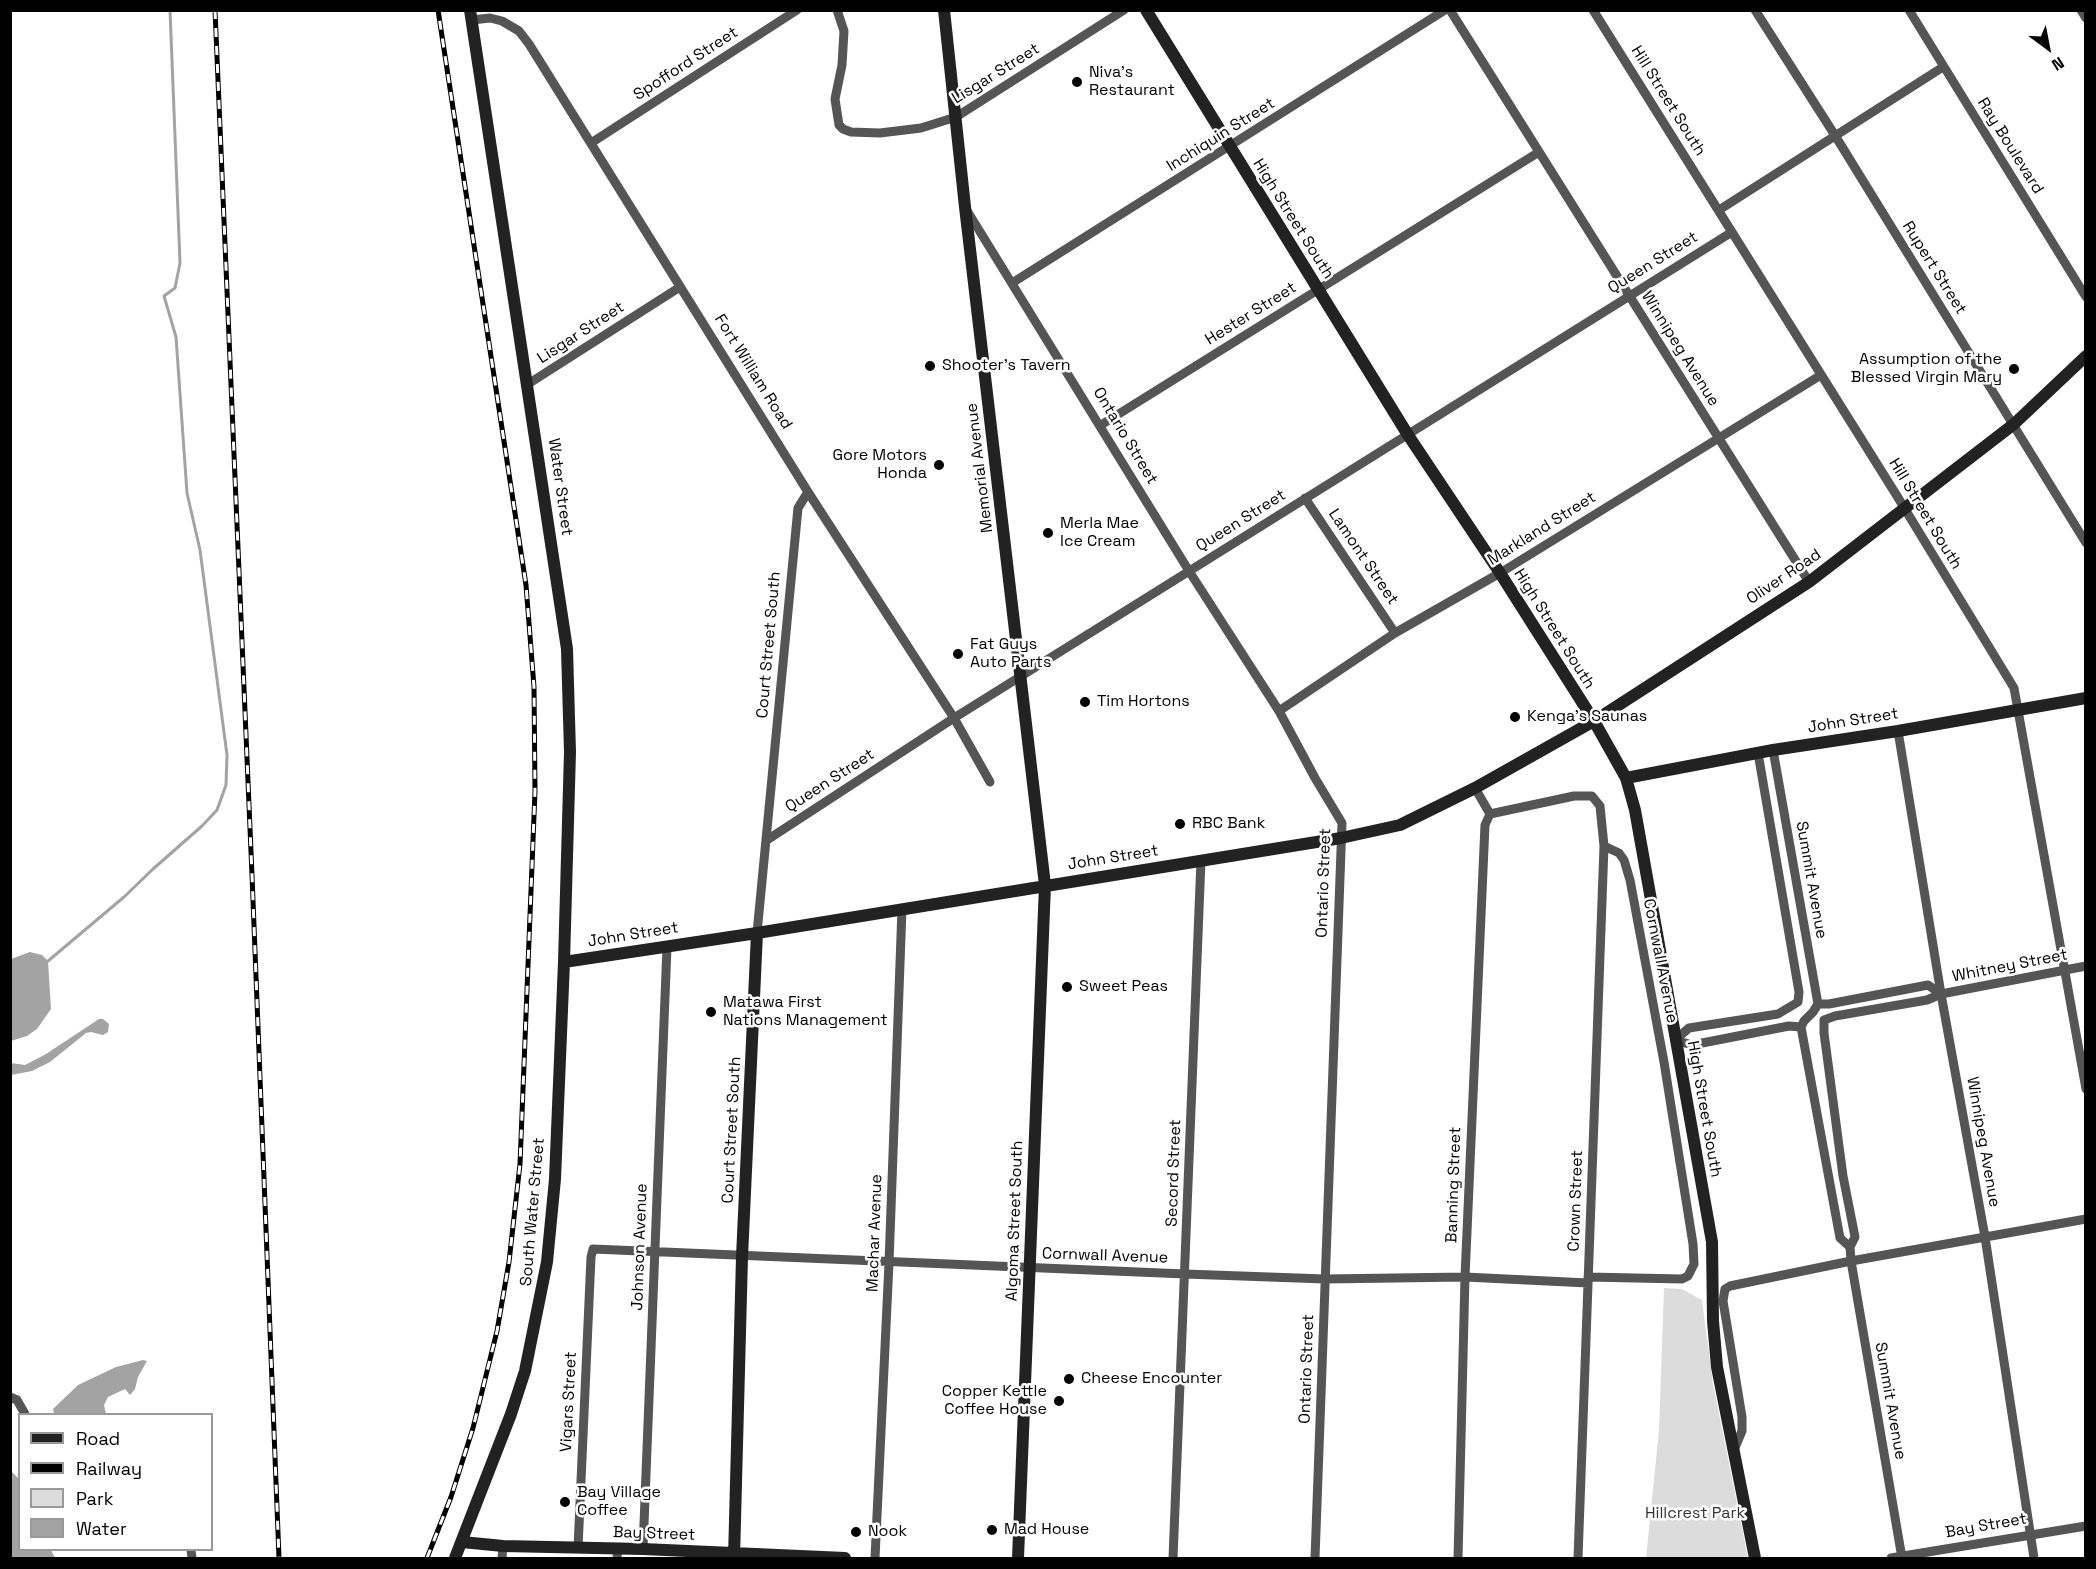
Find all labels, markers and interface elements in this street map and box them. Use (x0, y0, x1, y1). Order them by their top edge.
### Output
north arrow (2018, 18, 2078, 78)
street label: Spofford Street (630, 23, 742, 105)
street label: Lisgar Street (949, 39, 1043, 109)
street label: Hill Street South (1626, 42, 1710, 160)
text: N (2048, 52, 2068, 75)
place label: Niva’s Restaurant (1089, 63, 1175, 101)
marker: Niva’s Restaurant (1070, 75, 1084, 89)
street label: Inchiquin Street (1163, 94, 1279, 176)
street label: Ray Boulevard (1973, 94, 2047, 198)
street label: High Street South (1248, 155, 1338, 283)
street label: Rupert Street (1898, 218, 1970, 318)
street label: Queen Street (1605, 228, 1701, 298)
street label: Hester Street (1202, 278, 1300, 350)
street label: Winnipeg Avenue (1637, 288, 1723, 410)
street label: Lisgar Street (534, 298, 628, 368)
street label: Fort William Road (710, 311, 796, 433)
place label: Assumption of the Blessed Virgin Mary (1851, 350, 2002, 388)
place label: Shooter's Tavern (942, 356, 1071, 376)
marker: Shooter's Tavern (923, 359, 937, 373)
marker: Assumption of the Blessed Virgin Mary (2007, 362, 2021, 376)
street label: Ontario Street (1089, 384, 1161, 488)
street label: Memorial Avenue (963, 402, 997, 534)
street label: Water Street (544, 437, 576, 537)
place label: Gore Motors Honda (833, 446, 927, 484)
street label: Hill Street South (1884, 455, 1966, 573)
marker: Gore Motors Honda (932, 458, 946, 472)
street label: Queen Street (1193, 486, 1289, 556)
street label: Markland Street (1484, 488, 1600, 570)
street label: Lamont Street (1324, 505, 1402, 609)
place label: Merla Mae Ice Cream (1060, 514, 1139, 552)
marker: Merla Mae Ice Cream (1041, 526, 1055, 540)
street label: Oliver Road (1743, 545, 1825, 609)
street label: High Street South (1509, 565, 1599, 693)
street label: Court Street South (753, 571, 785, 719)
place label: Fat Guys Auto Parts (970, 635, 1051, 673)
marker: Fat Guys Auto Parts (951, 647, 965, 661)
place label: Tim Hortons (1097, 692, 1190, 712)
marker: Tim Hortons (1078, 695, 1092, 709)
street label: John Street (1806, 704, 1900, 738)
place label: Kenga's Saunas (1527, 707, 1647, 727)
marker: Kenga's Saunas (1508, 710, 1522, 724)
street label: Queen Street (782, 745, 878, 817)
place label: RBC Bank (1192, 814, 1265, 834)
marker: RBC Bank (1173, 817, 1187, 831)
street label: Summit Avenue (1791, 820, 1831, 940)
street label: Ontario Street (1312, 828, 1336, 938)
street label: John Street (1066, 841, 1160, 875)
street label: Cornwall Avenue (1639, 897, 1681, 1025)
street label: John Street (586, 918, 680, 952)
street label: Whitney Street (1951, 945, 2069, 987)
place label: Sweet Peas (1079, 977, 1168, 997)
marker: Sweet Peas (1060, 980, 1074, 994)
place label: Matawa First Nations Management (723, 993, 888, 1031)
marker: Matawa First Nations Management (704, 1005, 718, 1019)
street label: High Street South (1683, 1039, 1725, 1179)
street label: Court Street South (719, 1056, 745, 1204)
street label: Winnipeg Avenue (1962, 1075, 2004, 1209)
street label: Secord Street (1163, 1119, 1185, 1227)
street label: Banning Street (1442, 1126, 1466, 1244)
street label: South Water Street (517, 1137, 549, 1287)
street label: Algoma Street South (1003, 1140, 1027, 1302)
street label: Crown Street (1565, 1150, 1587, 1252)
street label: Machar Avenue (863, 1174, 887, 1292)
street label: Johnson Avenue (628, 1183, 652, 1311)
street label: Cornwall Avenue (1042, 1244, 1168, 1268)
street label: Ontario Street (1295, 1314, 1319, 1424)
street label: Summit Avenue (1870, 1341, 1910, 1461)
street label: Vigars Street (557, 1351, 581, 1453)
place label: Cheese Encounter (1081, 1369, 1222, 1389)
marker: Cheese Encounter (1062, 1372, 1076, 1386)
place label: Copper Kettle Coffee House (942, 1382, 1047, 1420)
marker: Copper Kettle Coffee House (1052, 1394, 1066, 1408)
legend (18, 1413, 213, 1551)
text: Road (76, 1427, 120, 1450)
text: Railway (76, 1457, 142, 1480)
place label: Bay Village Coffee (577, 1483, 661, 1521)
text: Park (76, 1487, 113, 1510)
marker: Bay Village Coffee (558, 1495, 572, 1509)
park label: Hillcrest Park (1645, 1504, 1745, 1524)
street label: Bay Street (1944, 1509, 2028, 1543)
text: Water (76, 1517, 127, 1540)
place label: Mad House (1004, 1520, 1089, 1540)
place label: Nook (868, 1522, 907, 1542)
street label: Bay Street (612, 1523, 696, 1545)
marker: Mad House (985, 1523, 999, 1537)
marker: Nook (849, 1525, 863, 1539)

